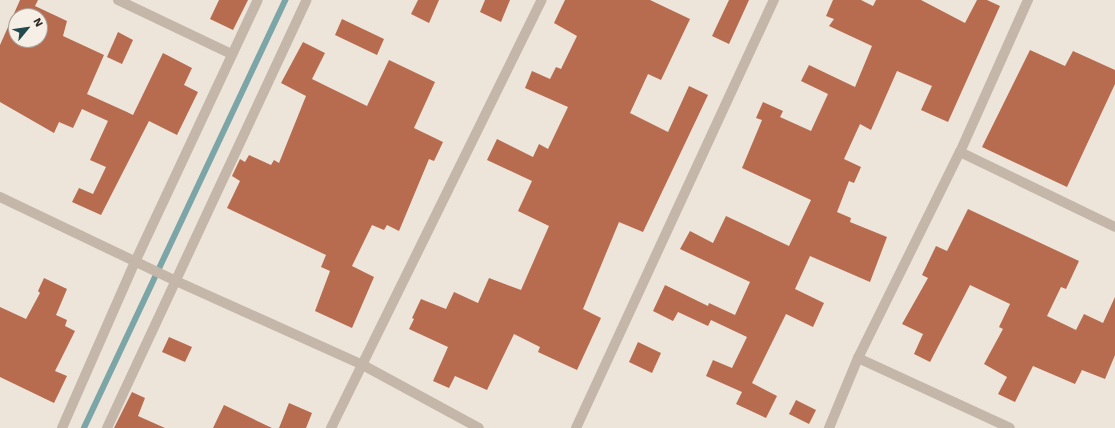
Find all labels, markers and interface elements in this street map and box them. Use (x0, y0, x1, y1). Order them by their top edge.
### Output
north arrow (8, 8, 48, 48)
text: N (30, 16, 46, 29)

